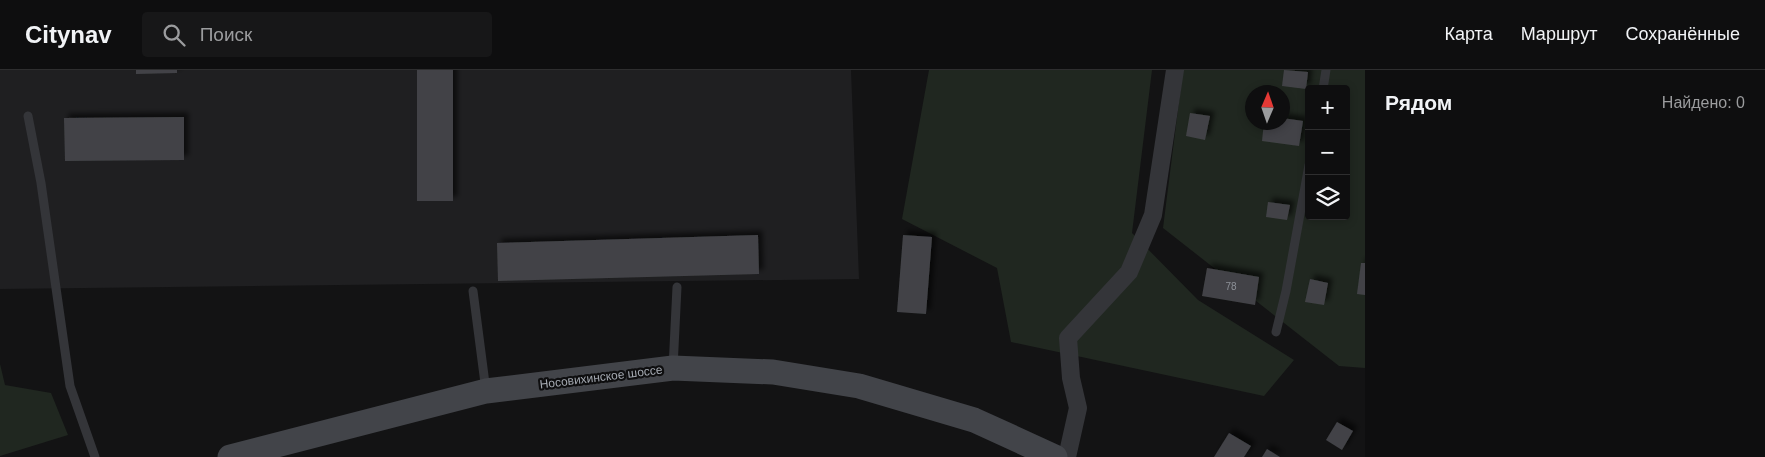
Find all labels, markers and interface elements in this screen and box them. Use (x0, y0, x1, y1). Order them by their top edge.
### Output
search box (142, 12, 492, 57)
text: Citynav (25, 21, 112, 48)
icon: search (160, 21, 188, 49)
text: Поиск (200, 24, 252, 45)
text: Карта (1445, 24, 1493, 44)
text: Маршрут (1521, 24, 1597, 44)
text: Сохранённые (1625, 24, 1740, 44)
north arrow (1245, 85, 1290, 130)
map controls (1305, 85, 1350, 220)
button: + (1305, 85, 1350, 130)
text: Рядом (1385, 91, 1452, 114)
text: Найдено: 0 (1662, 94, 1745, 111)
button: − (1305, 130, 1350, 175)
button: layers (1305, 175, 1350, 220)
house number: 78 (1225, 281, 1237, 292)
street label: Носовихинское шоссе (539, 362, 664, 391)

